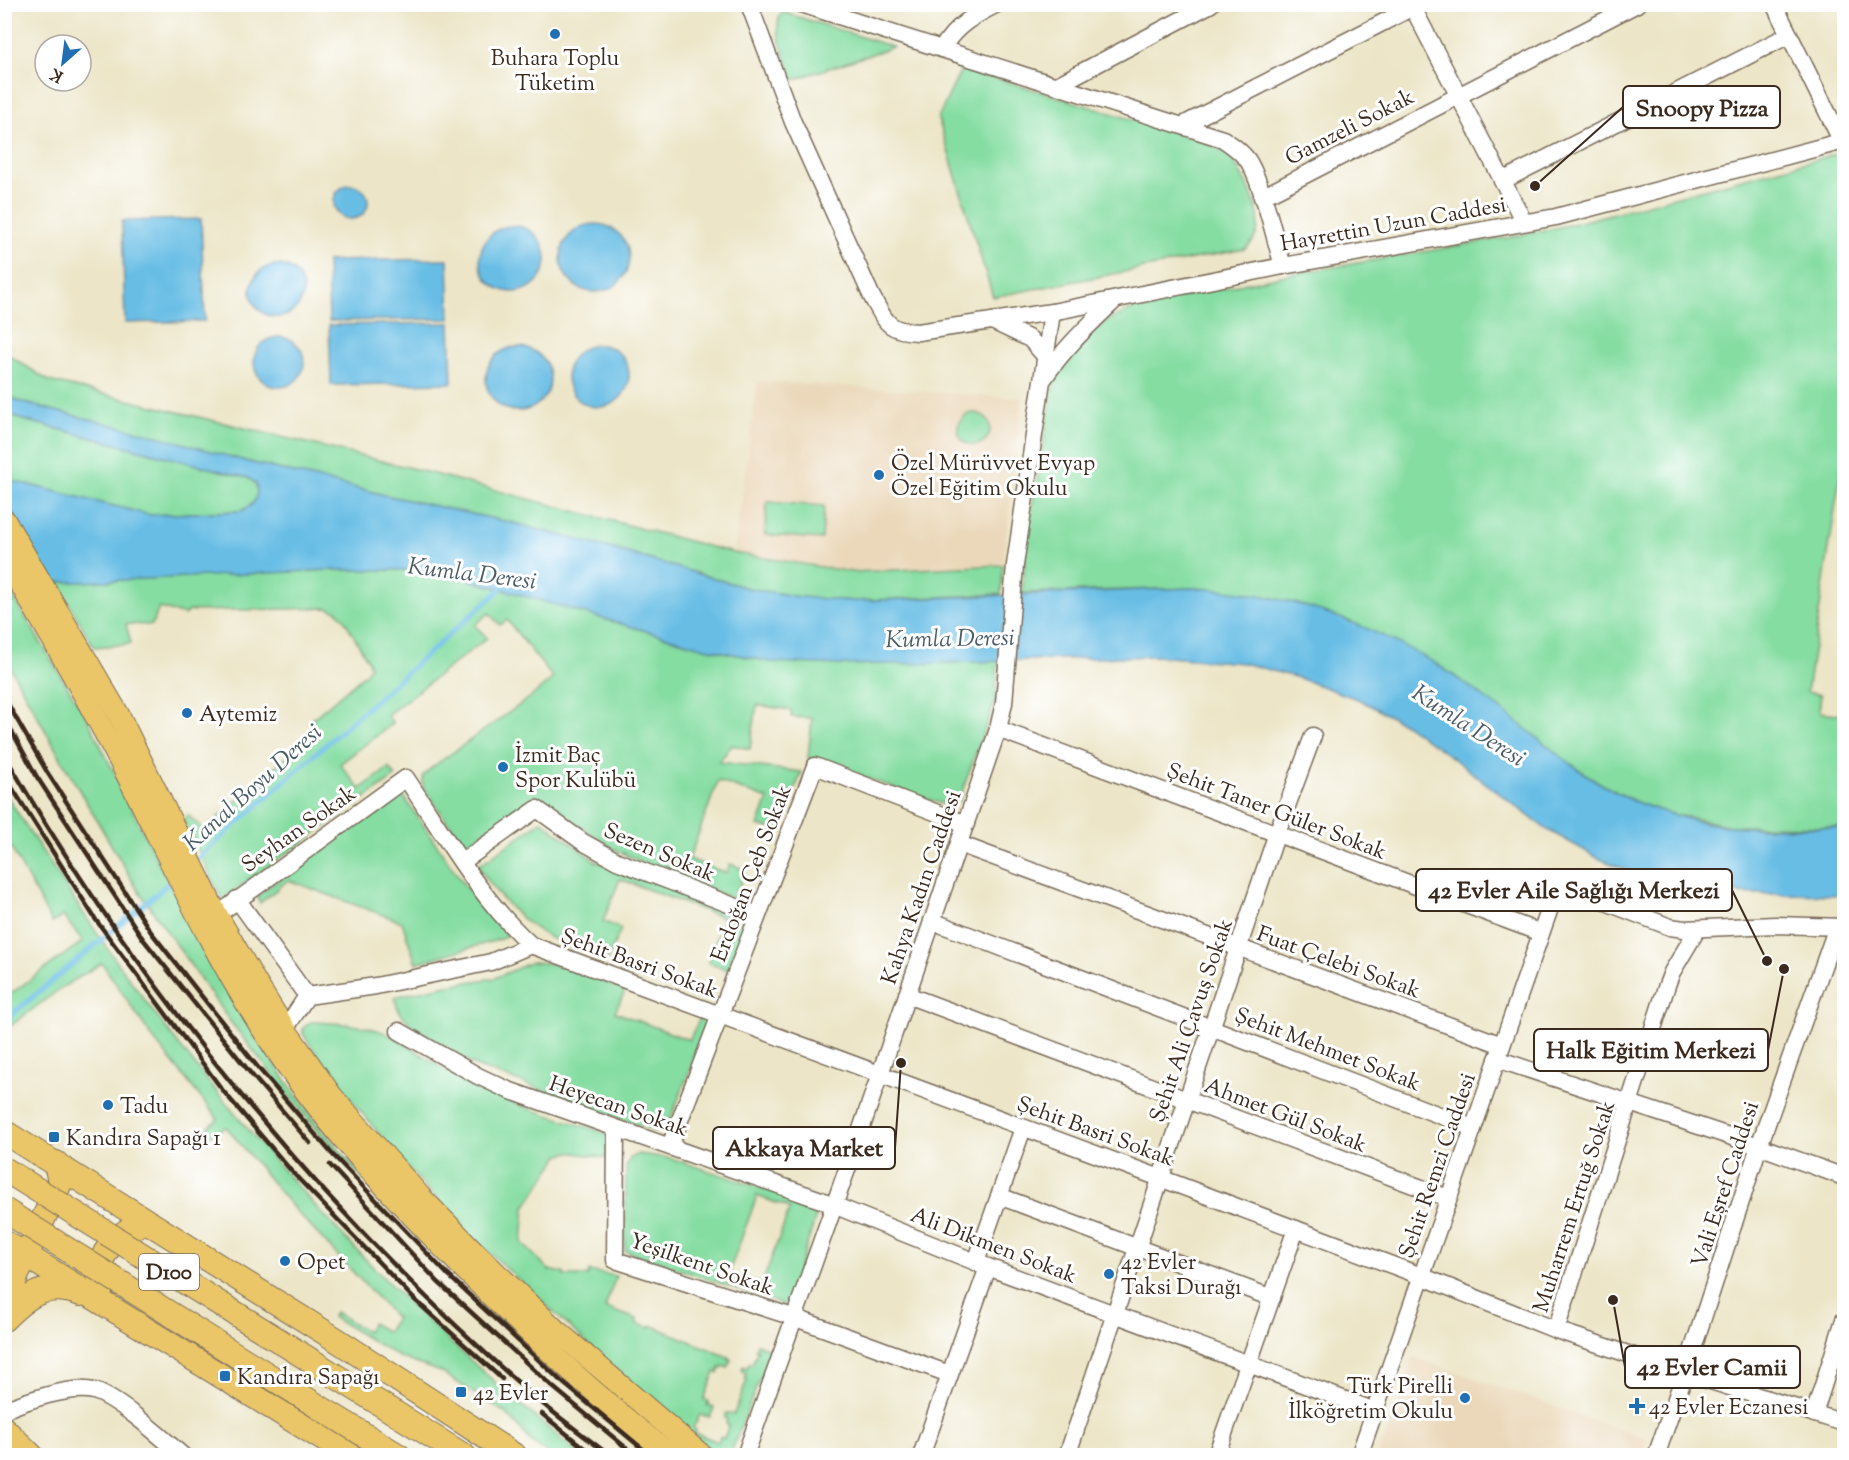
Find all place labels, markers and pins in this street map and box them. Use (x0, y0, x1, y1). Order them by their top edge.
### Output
marker: Buhara Toplu Tüketim (548, 27, 562, 41)
place label: Buhara Toplu Tüketim (491, 44, 620, 101)
callout: Snoopy Pizza (1623, 86, 1780, 128)
place label: Özel Mürüvvet Evyap Özel Eğitim Okulu (891, 448, 1095, 506)
marker: Özel Mürüvvet Evyap Özel Eğitim Okulu (872, 468, 886, 482)
place label: Aytemiz (199, 700, 277, 732)
marker: Aytemiz (180, 706, 194, 720)
place label: İzmit Baç Spor Kulübü (515, 741, 637, 798)
marker: İzmit Baç Spor Kulübü (496, 760, 510, 774)
callout: 42 Evler Aile Sağlığı Merkezi (1416, 869, 1732, 911)
callout: Halk Eğitim Merkezi (1534, 1029, 1768, 1071)
place label: Tadu (120, 1092, 169, 1124)
marker: Tadu (101, 1098, 115, 1112)
place label: Kandıra Sapağı 1 (66, 1124, 221, 1156)
callout: Akkaya Market (713, 1127, 895, 1169)
marker: Kandıra Sapağı 1 (47, 1130, 61, 1144)
place label: Opet (297, 1248, 346, 1280)
place label: 42 Evler Taksi Durağı (1121, 1248, 1241, 1305)
marker: Opet (278, 1254, 292, 1268)
marker: 42 Evler Taksi Durağı (1102, 1267, 1116, 1281)
callout: 42 Evler Camii (1625, 1346, 1800, 1388)
place label: Kandıra Sapağı (237, 1363, 380, 1395)
marker: Kandıra Sapağı (218, 1369, 232, 1383)
place label: Türk Pirelli İlköğretim Okulu (1288, 1372, 1453, 1429)
place label: 42 Evler (473, 1379, 548, 1411)
marker: 42 Evler (454, 1385, 468, 1399)
marker: Türk Pirelli İlköğretim Okulu (1458, 1391, 1472, 1405)
place label: 42 Evler Eczanesi (1649, 1393, 1808, 1425)
marker: 42 Evler Eczanesi (1630, 1399, 1644, 1413)

